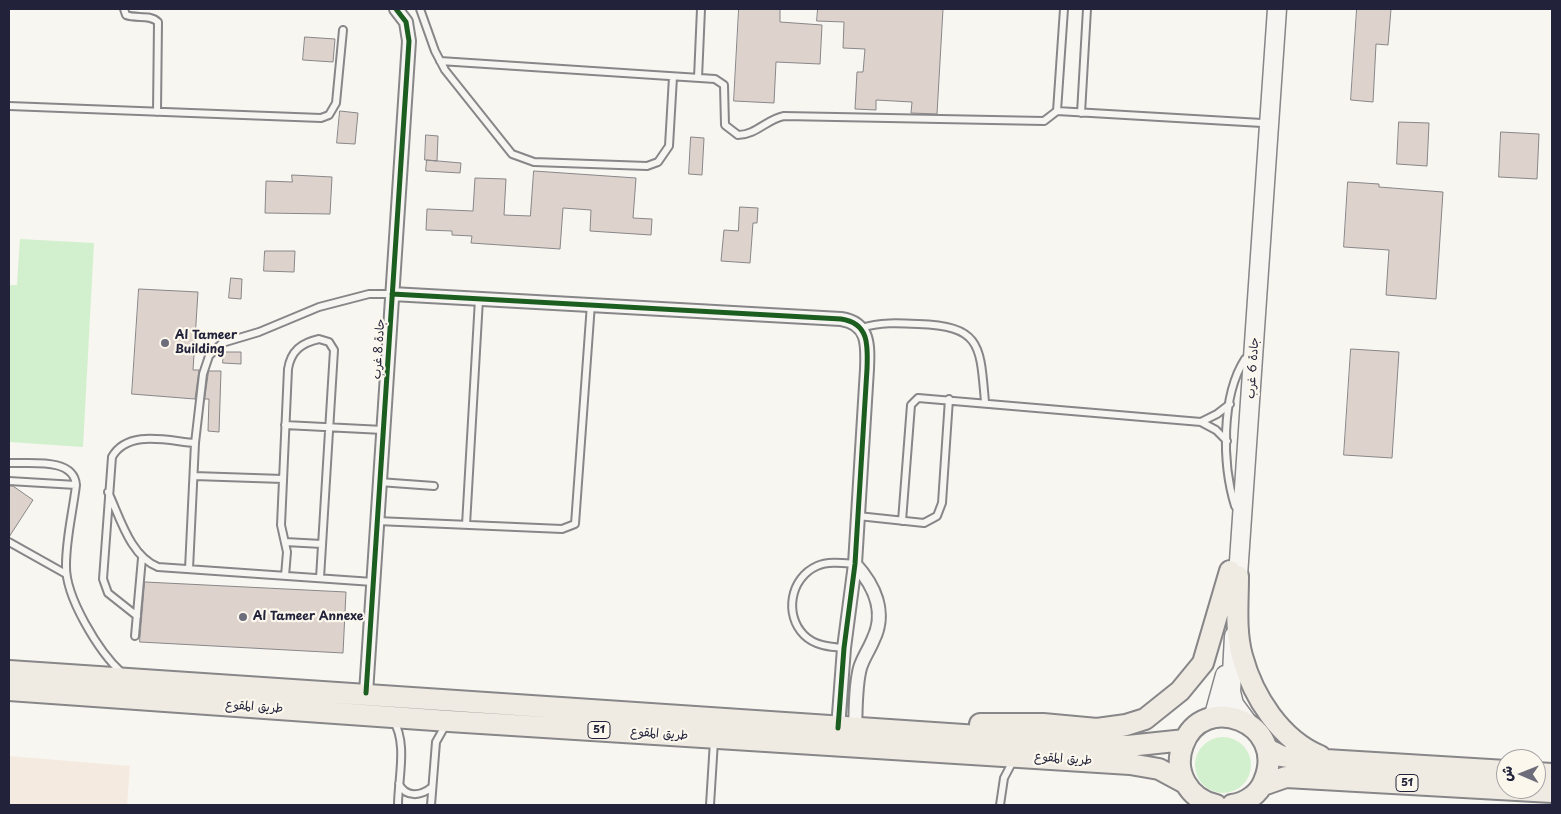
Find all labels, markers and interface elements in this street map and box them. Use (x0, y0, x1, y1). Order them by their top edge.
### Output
street label: جادة 8 غرب (370, 318, 388, 380)
place label: Al Tameer Building (175, 329, 237, 357)
marker: Al Tameer Building (159, 337, 171, 349)
street label: جادة 6 غرب (1244, 337, 1262, 399)
place label: Al Tameer Annexe (253, 610, 363, 624)
marker: Al Tameer Annexe (237, 611, 249, 623)
street label: طريق المقوع (224, 698, 284, 716)
road number: 51 (588, 722, 610, 738)
street label: طريق المقوع (629, 725, 689, 743)
north arrow (1496, 749, 1546, 799)
street label: طريق المقوع (1033, 750, 1093, 768)
text: ش (1496, 766, 1517, 782)
road number: 51 (1396, 774, 1418, 791)

